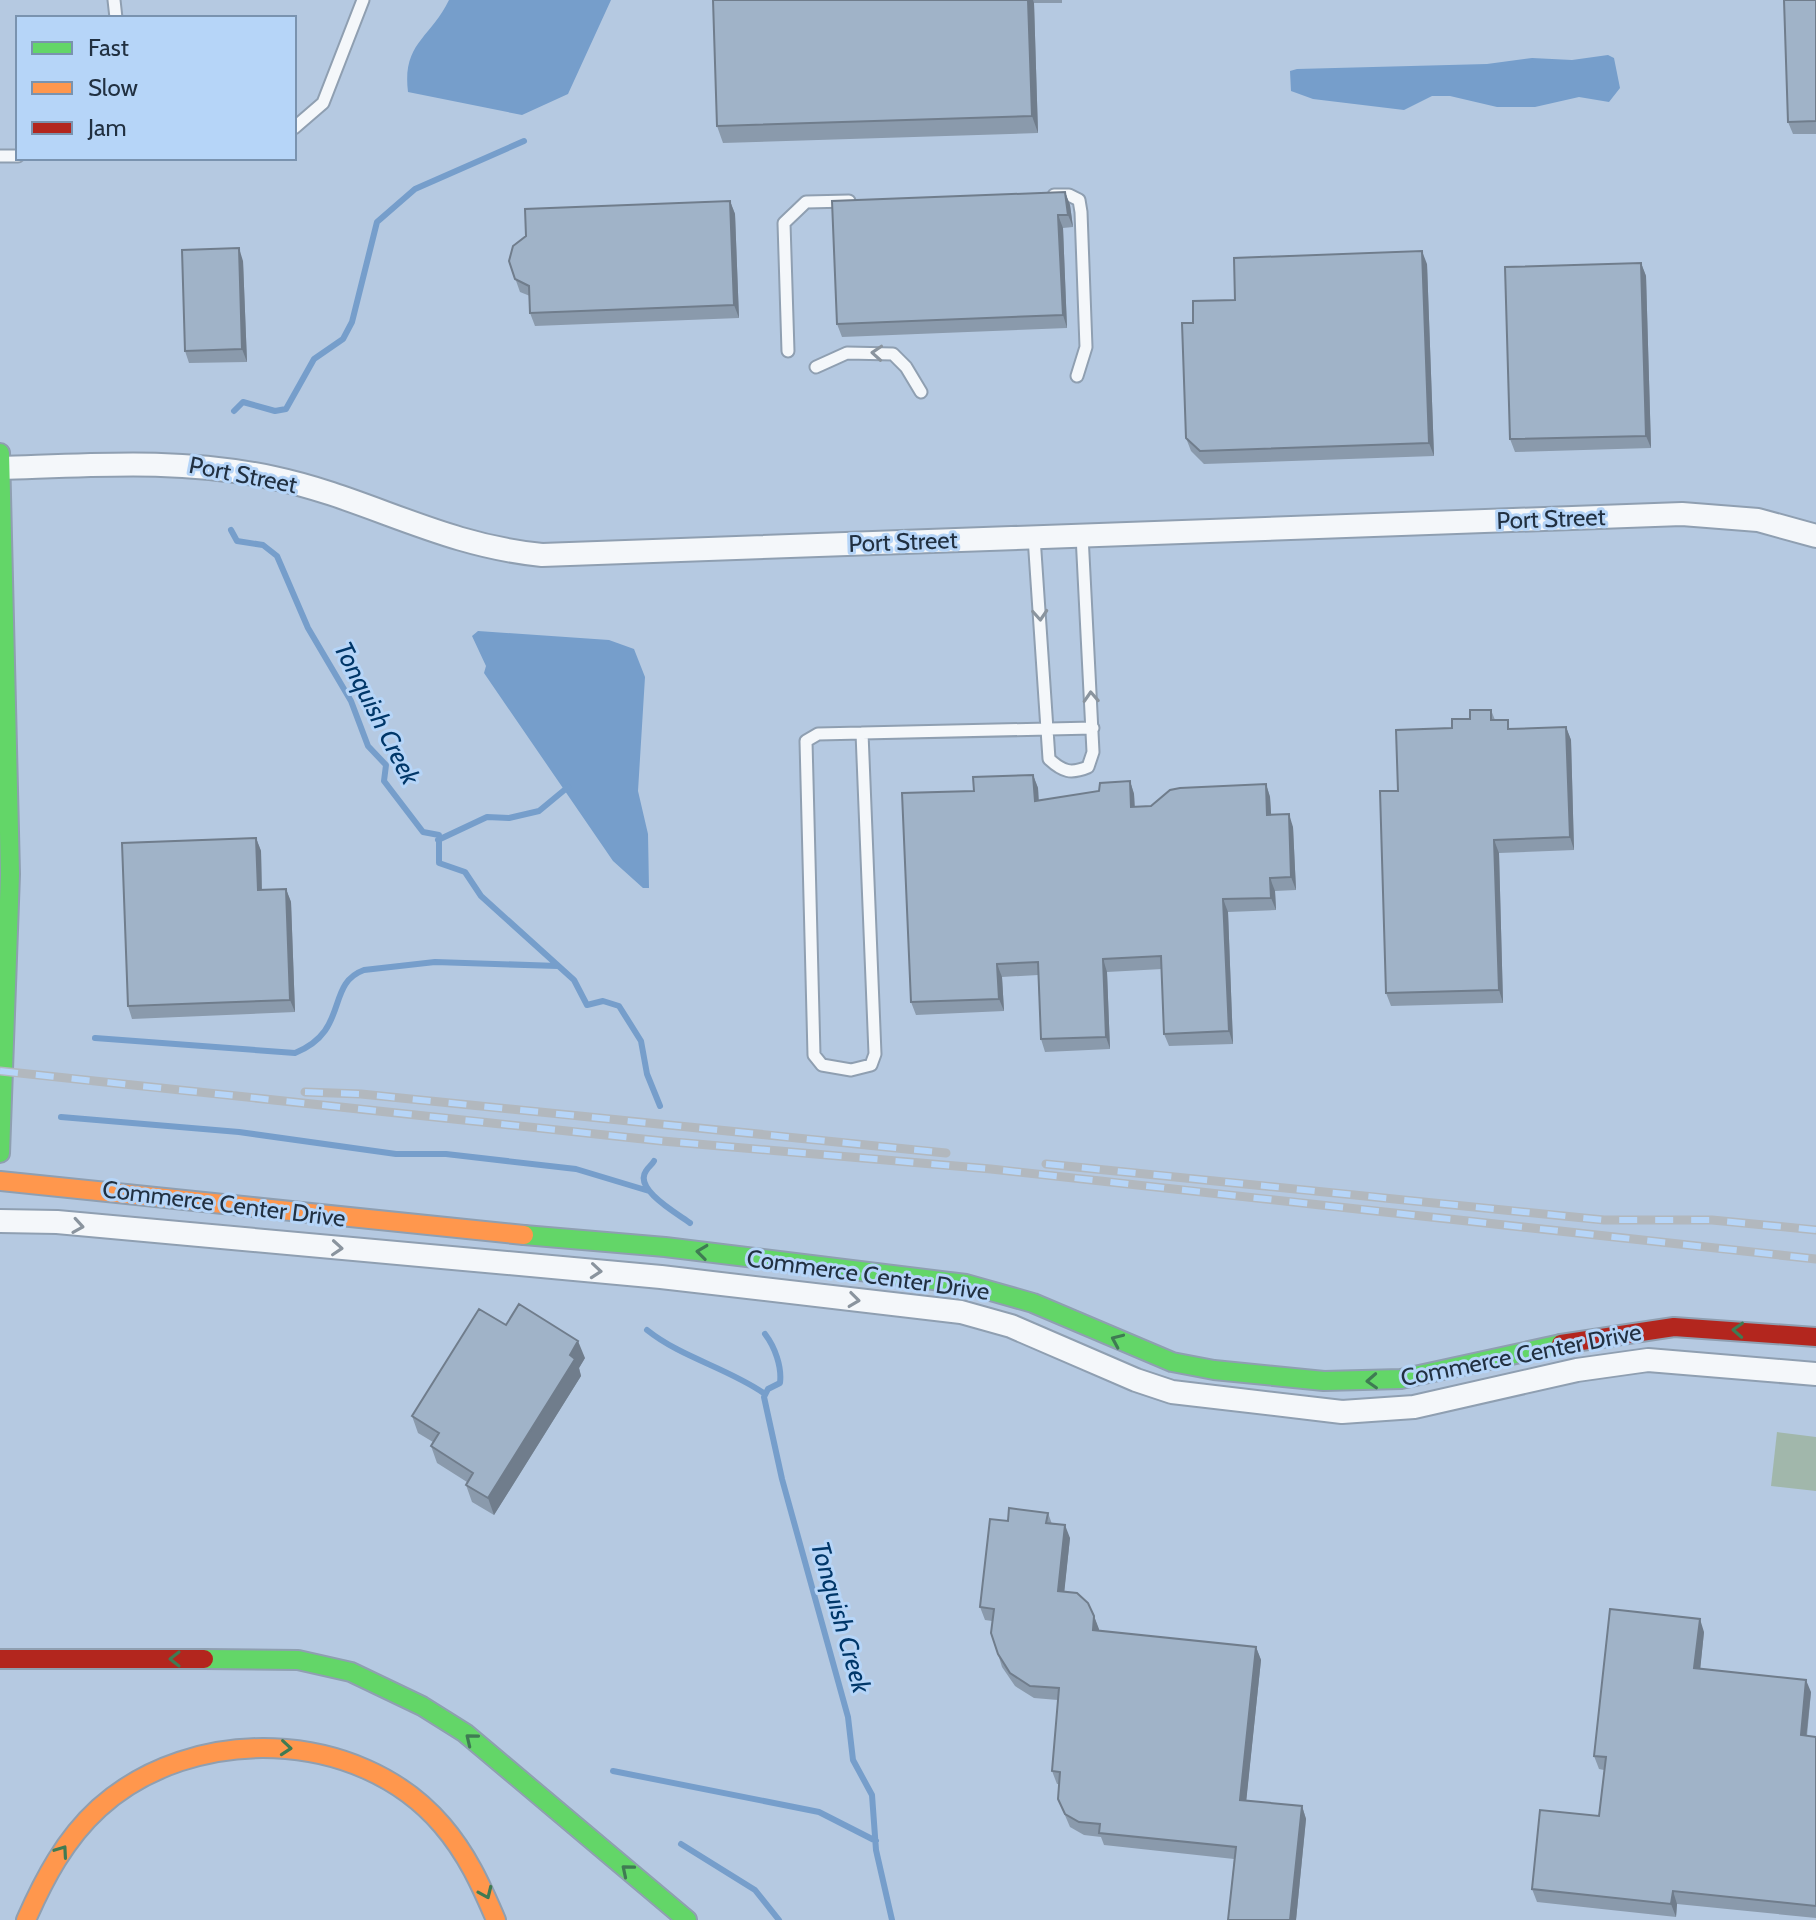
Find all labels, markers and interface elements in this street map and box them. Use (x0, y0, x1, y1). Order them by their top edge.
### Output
legend (16, 16, 296, 160)
text: Fast (88, 33, 129, 62)
text: Slow (88, 73, 138, 102)
text: Jam (87, 113, 126, 142)
one-way arrow (870, 345, 883, 362)
street label: Port Street (187, 450, 300, 499)
street label: Port Street (1496, 502, 1606, 535)
street label: Port Street (848, 525, 958, 558)
one-way arrow (1031, 609, 1048, 622)
water label: Tonquish Creek (327, 636, 427, 791)
one-way arrow (1083, 690, 1100, 703)
street label: Commerce Center Drive (101, 1174, 347, 1233)
one-way arrow (71, 1216, 85, 1233)
one-way arrow (331, 1239, 344, 1256)
one-way arrow (695, 1243, 708, 1260)
street label: Commerce Center Drive (745, 1243, 991, 1306)
one-way arrow (590, 1263, 603, 1280)
one-way arrow (847, 1291, 861, 1308)
street label: Commerce Center Drive (1398, 1317, 1644, 1392)
one-way arrow (1731, 1321, 1744, 1338)
one-way arrow (1111, 1334, 1125, 1350)
one-way arrow (1365, 1373, 1378, 1390)
water label: Tonquish Creek (804, 1537, 878, 1697)
one-way arrow (168, 1650, 181, 1668)
one-way arrow (466, 1734, 480, 1749)
one-way arrow (280, 1739, 293, 1756)
one-way arrow (52, 1846, 67, 1860)
one-way arrow (621, 1865, 636, 1880)
one-way arrow (476, 1885, 492, 1900)

